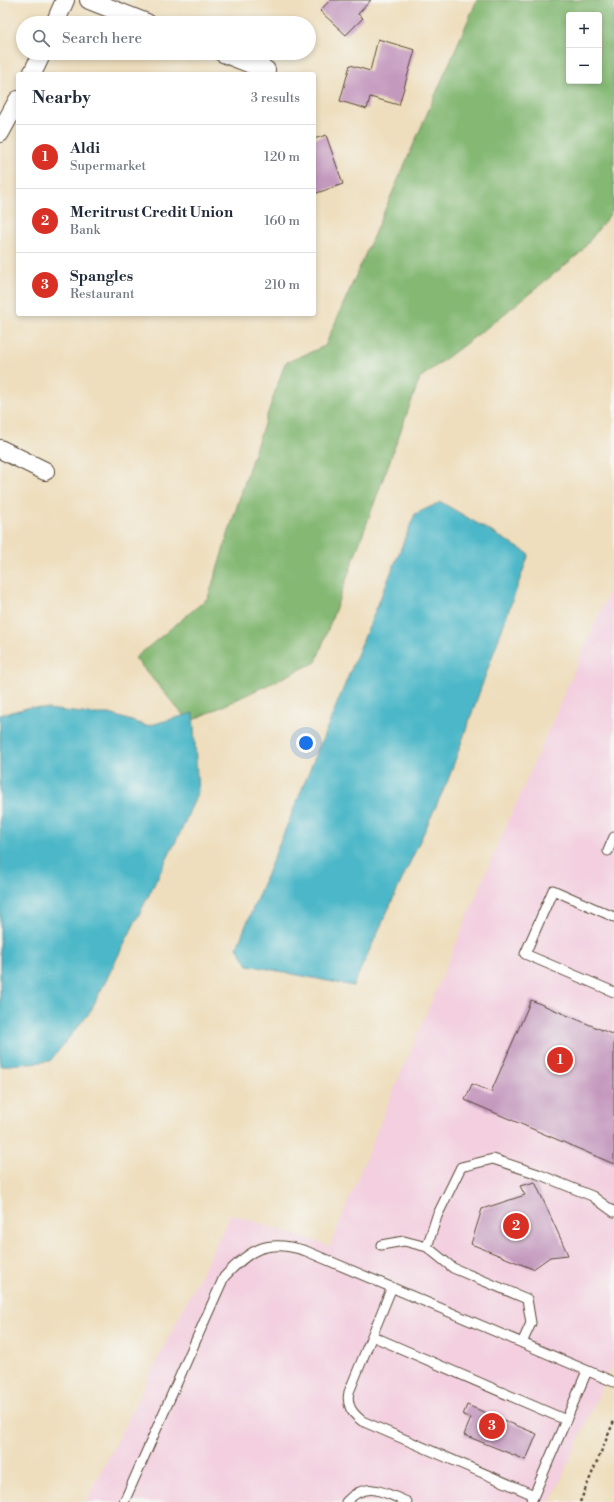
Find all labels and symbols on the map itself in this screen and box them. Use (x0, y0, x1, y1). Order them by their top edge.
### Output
your location (296, 733, 316, 753)
pin: 1 (547, 1045, 573, 1075)
pin: 2 (503, 1211, 529, 1241)
pin: 3 (479, 1411, 505, 1441)

